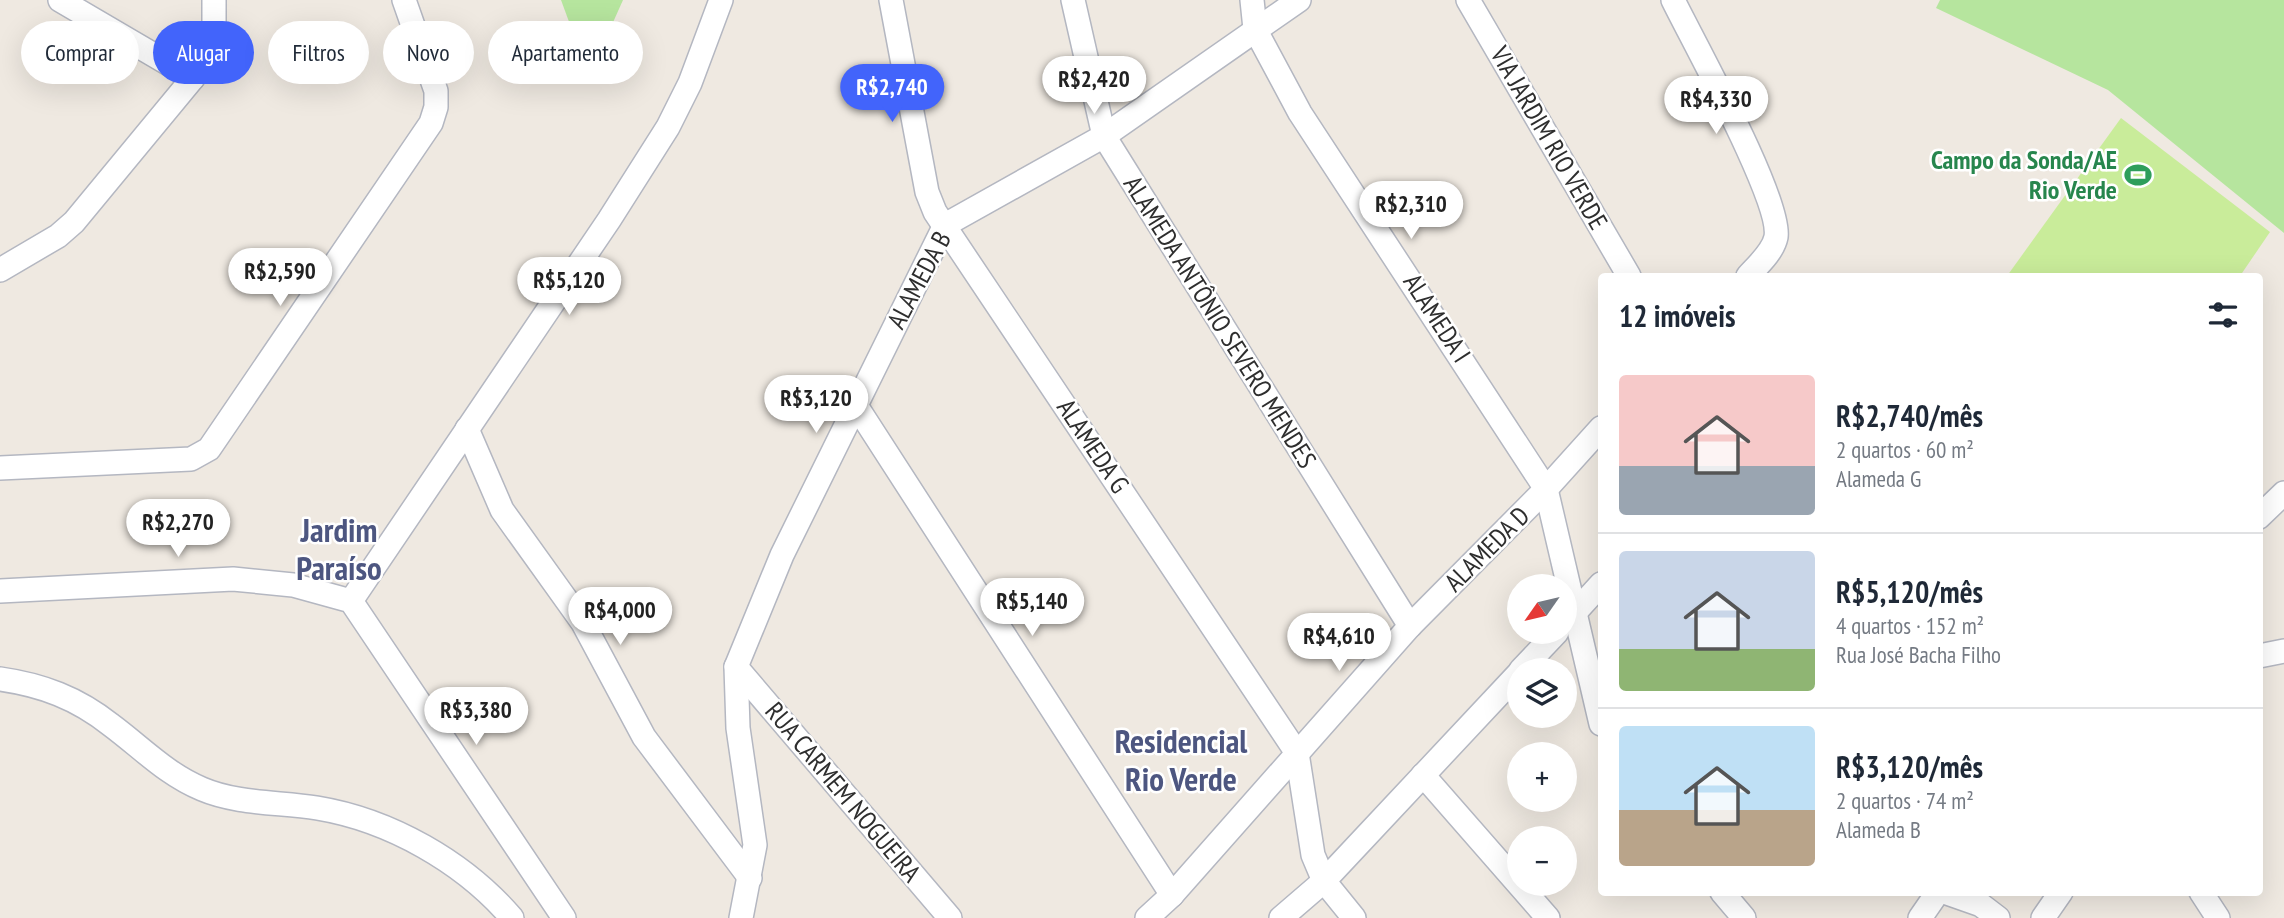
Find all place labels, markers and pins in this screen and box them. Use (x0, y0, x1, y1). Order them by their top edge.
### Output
pin: R$2,420 (1029, 57, 1159, 116)
pin: R$2,740 (827, 64, 957, 124)
pin: R$4,330 (1651, 76, 1781, 136)
place label: Campo da Sonda/AE Rio Verde (1931, 143, 2117, 206)
sports icon: Campo da Sonda/AE Rio Verde (2123, 160, 2153, 190)
pin: R$2,310 (1346, 182, 1476, 241)
pin: R$2,590 (215, 248, 345, 308)
pin: R$5,120 (504, 258, 634, 317)
pin: R$3,120 (751, 376, 881, 435)
pin: R$2,270 (113, 500, 243, 559)
pin: R$5,140 (967, 578, 1097, 638)
pin: R$4,000 (555, 588, 685, 647)
pin: R$4,610 (1274, 614, 1404, 673)
pin: R$3,380 (411, 688, 541, 747)

